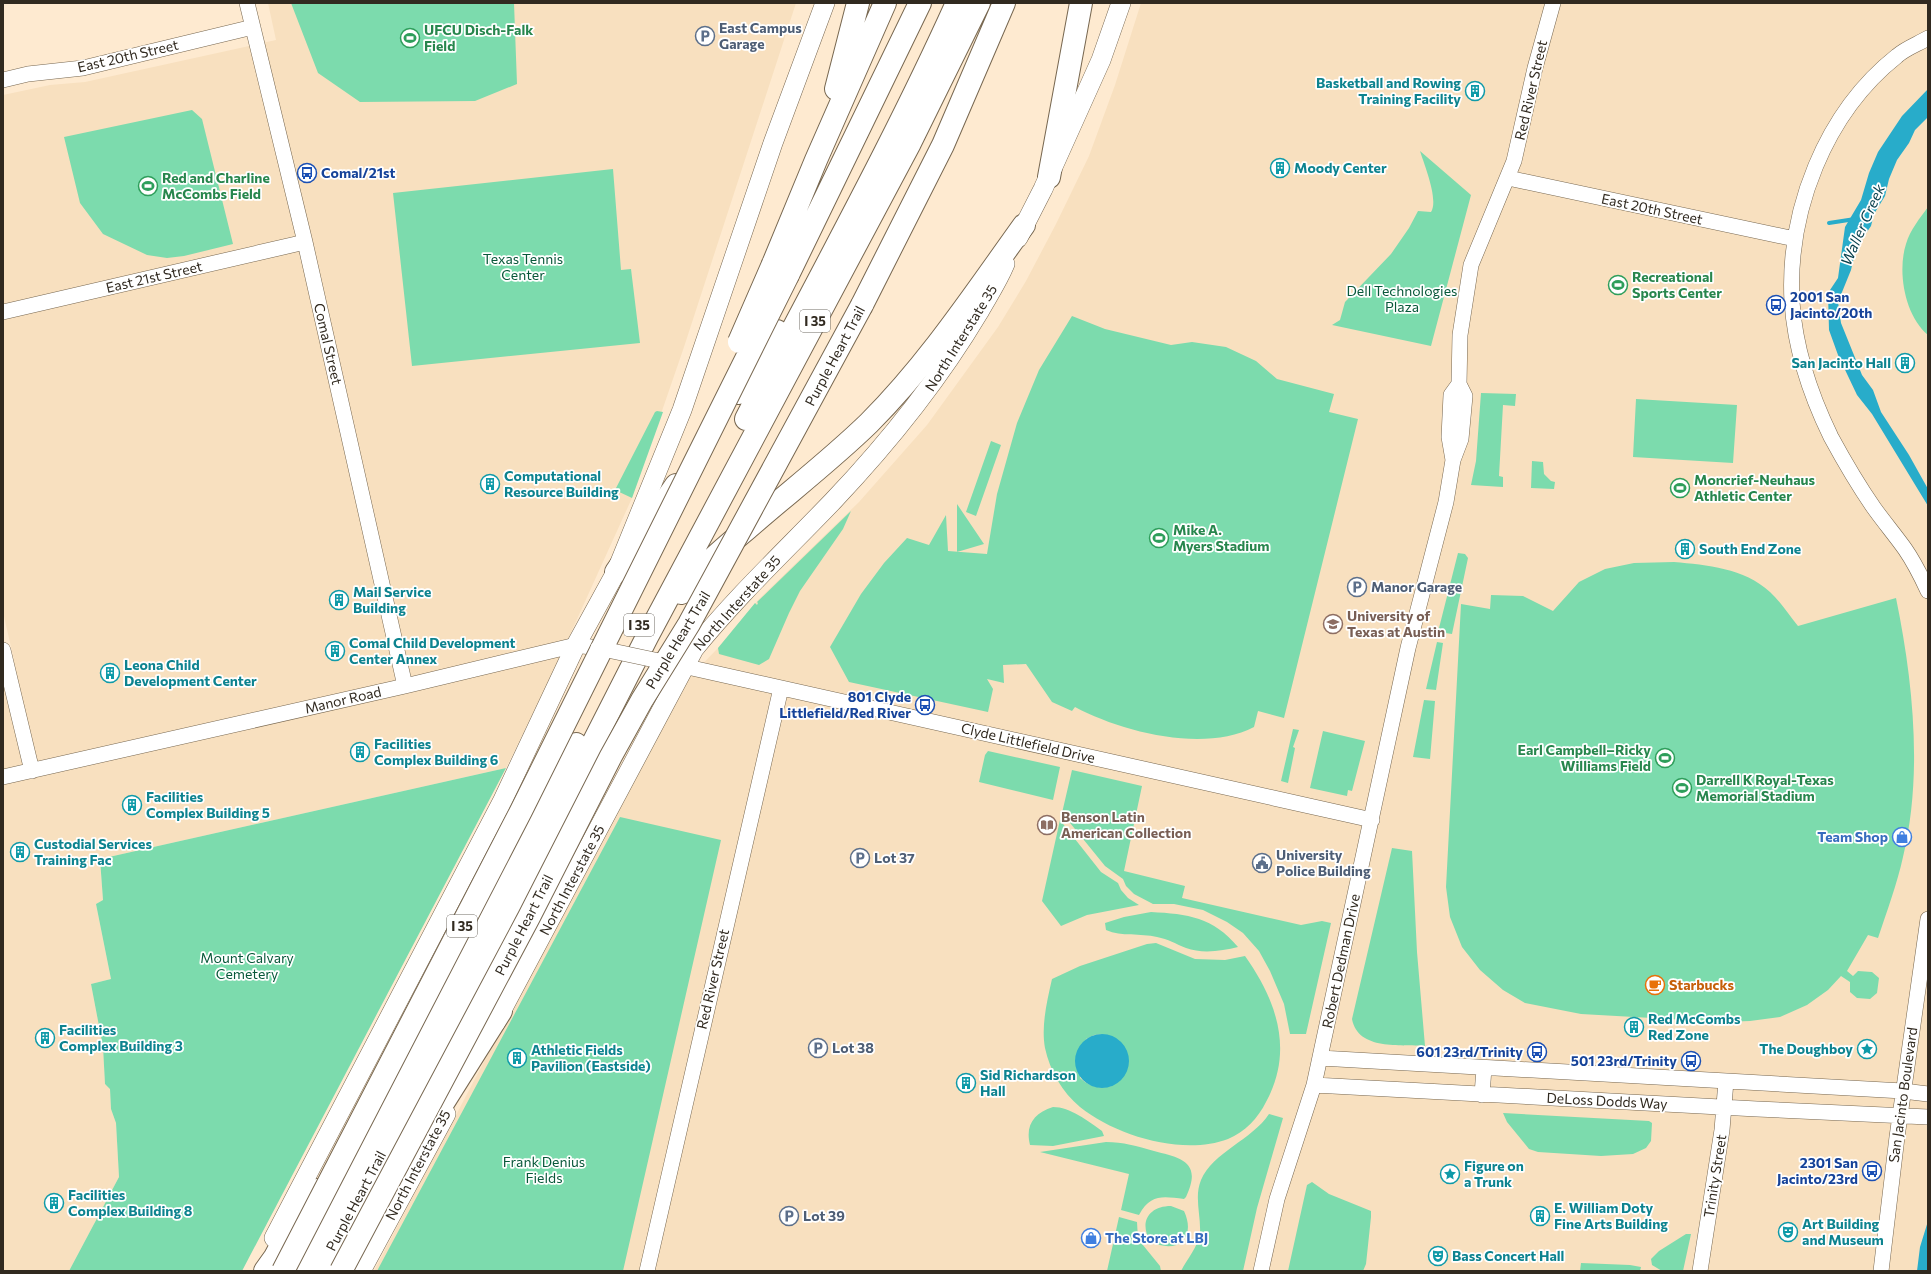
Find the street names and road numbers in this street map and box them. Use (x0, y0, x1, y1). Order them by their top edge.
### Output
street label: East 20th Street (76, 36, 180, 75)
street label: Red River Street (1511, 38, 1550, 142)
street label: East 20th Street (1600, 189, 1705, 228)
street label: East 21st Street (104, 257, 204, 296)
street label: North Interstate 35 (921, 281, 1000, 394)
street label: Comal Street (311, 301, 346, 387)
street label: Purple Heart Trail (801, 303, 868, 409)
road number: I 35 (800, 310, 830, 332)
street label: North Interstate 35 (689, 551, 784, 654)
street label: Purple Heart Trail (642, 588, 713, 692)
road number: I 35 (624, 614, 654, 636)
street label: Manor Road (303, 682, 383, 717)
street label: Clyde Littlefield Drive (959, 719, 1097, 766)
street label: North Interstate 35 (535, 822, 608, 938)
street label: Purple Heart Trail (491, 871, 556, 978)
street label: Robert Dedman Drive (1318, 892, 1363, 1030)
road number: I 35 (447, 915, 477, 937)
street label: Red River Street (693, 927, 732, 1031)
street label: San Jacinto Boulevard (1885, 1026, 1920, 1164)
street label: DeLoss Dodds Way (1546, 1089, 1668, 1112)
street label: North Interstate 35 (381, 1107, 454, 1223)
street label: Trinity Street (1700, 1133, 1730, 1219)
street label: Purple Heart Trail (322, 1148, 389, 1254)

